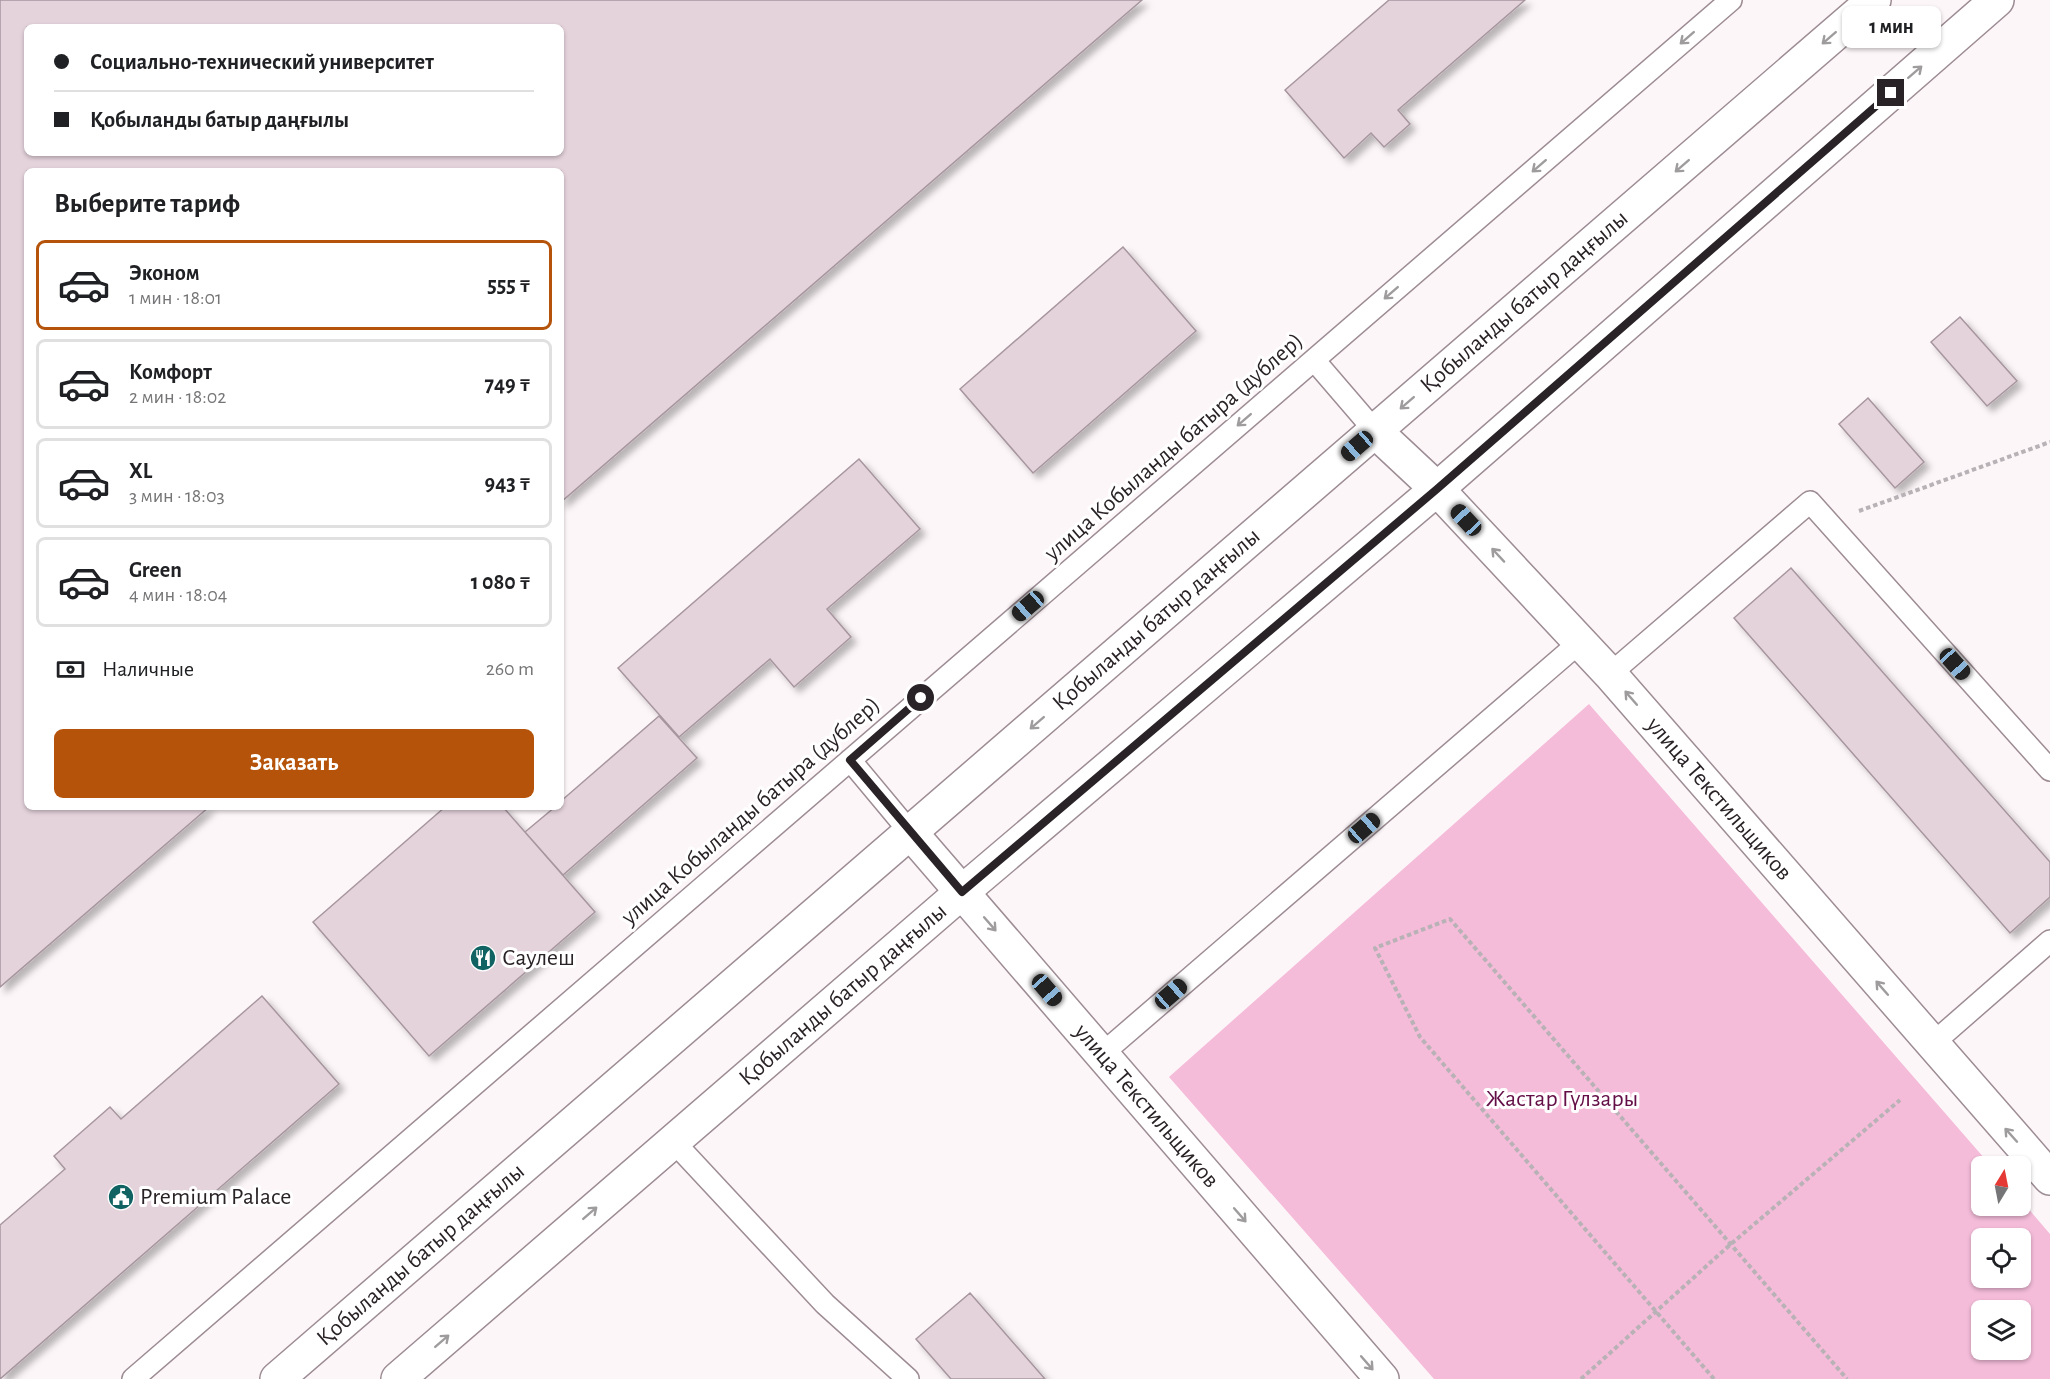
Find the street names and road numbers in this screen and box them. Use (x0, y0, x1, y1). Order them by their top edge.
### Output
street label: Қобыланды батыр даңғылы (1416, 206, 1633, 398)
street label: улица Кобыланды батыра (дублер) (1039, 328, 1308, 566)
street label: Қобыланды батыр даңғылы (1048, 524, 1265, 715)
street label: улица Кобыланды батыра (дублер) (616, 692, 885, 930)
street label: улица Текстильщиков (1641, 712, 1796, 885)
street label: Қобыланды батыр даңғылы (735, 899, 951, 1091)
street label: улица Текстильщиков (1069, 1019, 1223, 1193)
street label: Қобыланды батыр даңғылы (312, 1159, 529, 1351)

